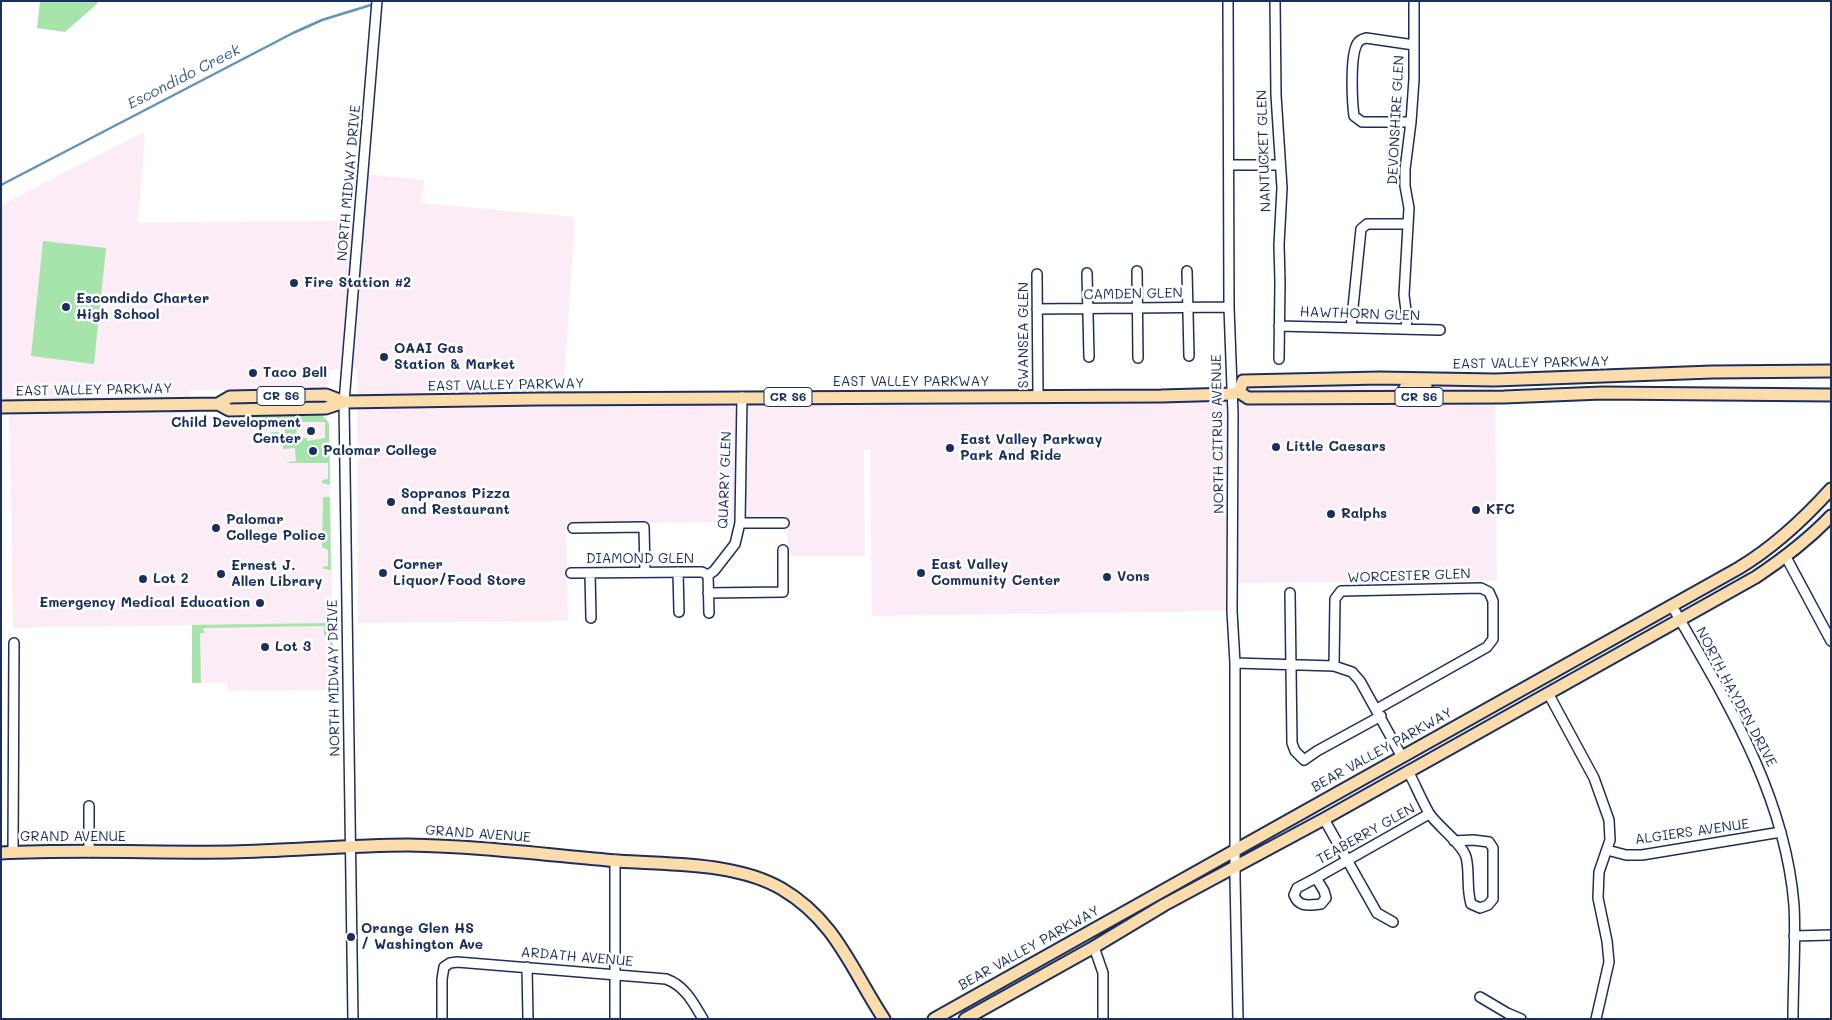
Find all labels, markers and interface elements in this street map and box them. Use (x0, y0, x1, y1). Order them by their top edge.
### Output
water label: Escondido Creek (125, 41, 243, 113)
street label: DEVONSHIRE GLEN (1384, 55, 1408, 185)
street label: NANTUCKET GLEN (1253, 90, 1275, 212)
street label: NORTH MIDWAY DRIVE (334, 104, 364, 262)
place label: Fire Station #2 (304, 275, 411, 291)
marker: Fire Station #2 (288, 277, 300, 289)
street label: SWANSEA GLEN (1016, 282, 1032, 388)
street label: CAMDEN GLEN (1083, 285, 1183, 303)
place label: Escondido Charter High School (76, 291, 209, 324)
marker: Escondido Charter High School (60, 301, 72, 313)
street label: HAWTHORN GLEN (1299, 303, 1421, 325)
place label: OAAI Gas Station & Market (394, 341, 515, 374)
marker: OAAI Gas Station & Market (378, 351, 390, 363)
street label: EAST VALLEY PARKWAY (1453, 353, 1609, 373)
street label: NORTH CITRUS AVENUE (1208, 354, 1228, 514)
place label: Taco Bell (263, 365, 327, 381)
marker: Taco Bell (247, 367, 259, 379)
street label: EAST VALLEY PARKWAY (833, 374, 989, 390)
street label: EAST VALLEY PARKWAY (428, 375, 584, 395)
street label: EAST VALLEY PARKWAY (16, 380, 172, 400)
road number: CR S6 (257, 386, 305, 406)
road number: CR S6 (764, 388, 812, 407)
road number: CR S6 (1395, 388, 1443, 407)
place label: Child Development Center (171, 415, 301, 448)
marker: Child Development Center (305, 425, 317, 437)
street label: QUARRY GLEN (715, 431, 735, 529)
place label: East Valley Parkway Park And Ride (960, 432, 1102, 464)
place label: Little Caesars (1286, 439, 1386, 455)
marker: Little Caesars (1270, 441, 1282, 453)
marker: East Valley Parkway Park And Ride (944, 442, 956, 454)
place label: Palomar College (323, 443, 437, 459)
marker: Palomar College (307, 445, 319, 457)
place label: Sopranos Pizza and Restaurant (401, 486, 510, 518)
marker: Sopranos Pizza and Restaurant (385, 496, 397, 508)
place label: KFC (1486, 502, 1515, 518)
marker: KFC (1470, 504, 1482, 516)
place label: Ralphs (1341, 506, 1387, 522)
marker: Ralphs (1325, 508, 1337, 520)
place label: Palomar College Police (226, 512, 326, 544)
marker: Palomar College Police (210, 522, 222, 534)
street label: DIAMOND GLEN (586, 551, 694, 567)
place label: Corner Liquor/Food Store (393, 557, 526, 590)
place label: East Valley Community Center (931, 557, 1060, 590)
place label: Ernest J. Allen Library (231, 558, 322, 590)
street label: WORCESTER GLEN (1347, 565, 1471, 587)
marker: Corner Liquor/Food Store (377, 567, 389, 579)
marker: East Valley Community Center (915, 567, 927, 579)
marker: Ernest J. Allen Library (215, 568, 227, 580)
place label: Vons (1117, 569, 1150, 585)
place label: Lot 2 (153, 571, 189, 587)
marker: Vons (1101, 571, 1113, 583)
marker: Lot 2 (137, 573, 149, 585)
place label: Emergency Medical Education (39, 595, 250, 611)
marker: Emergency Medical Education (254, 597, 266, 609)
street label: NORTH MIDWAY DRIVE (324, 599, 344, 757)
street label: NORTH HAYDEN DRIVE (1692, 624, 1780, 770)
place label: Lot 3 (275, 639, 311, 655)
marker: Lot 3 (259, 641, 271, 653)
street label: BEAR VALLEY PARKWAY (1309, 704, 1455, 796)
street label: TEABERRY GLEN (1314, 800, 1418, 868)
street label: ALGIERS AVENUE (1634, 816, 1750, 848)
street label: GRAND AVENUE (425, 822, 531, 846)
street label: GRAND AVENUE (20, 829, 126, 845)
street label: BEAR VALLEY PARKWAY (956, 902, 1102, 994)
place label: Orange Glen HS / Washington Ave (361, 921, 483, 954)
marker: Orange Glen HS / Washington Ave (345, 931, 357, 943)
street label: ARDATH AVENUE (520, 944, 634, 970)

